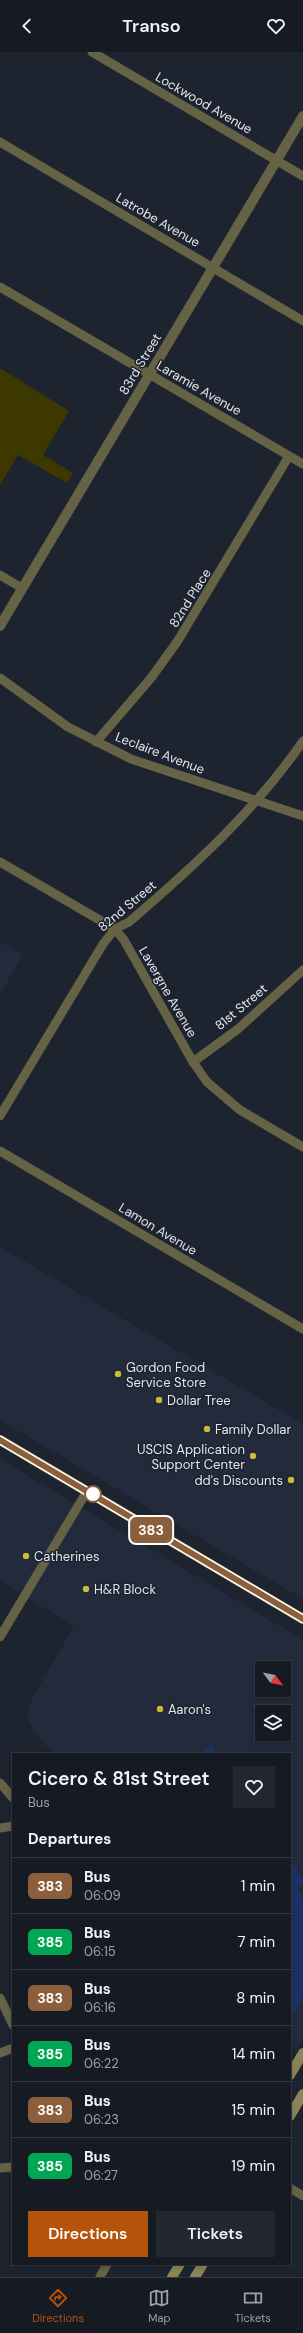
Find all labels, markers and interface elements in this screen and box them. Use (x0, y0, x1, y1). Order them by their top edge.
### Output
text: Transo (122, 14, 181, 38)
icon: back (16, 15, 38, 37)
icon: heart (265, 15, 287, 37)
street label: Lockwood Avenue (152, 68, 256, 138)
street label: Latrobe Avenue (113, 189, 203, 251)
street label: 83rd Street (115, 330, 165, 398)
street label: Laramie Avenue (153, 357, 245, 419)
street label: 82nd Place (165, 565, 215, 631)
street label: Leclaire Avenue (113, 728, 207, 778)
street label: 82nd Street (94, 877, 160, 935)
street label: Lavergne Avenue (135, 944, 201, 1040)
street label: 81st Street (211, 980, 271, 1034)
street label: Lamon Avenue (116, 1199, 200, 1259)
place label: Gordon Food Service Store (126, 1359, 206, 1391)
marker: Gordon Food Service Store (113, 1369, 123, 1379)
place label: Dollar Tree (167, 1392, 231, 1409)
marker: Dollar Tree (154, 1395, 164, 1405)
place label: Family Dollar (215, 1421, 291, 1438)
marker: Family Dollar (202, 1424, 212, 1434)
place label: USCIS Application Support Center (137, 1441, 245, 1473)
marker: USCIS Application Support Center (248, 1451, 258, 1461)
place label: dd's Discounts (194, 1472, 283, 1489)
marker: dd's Discounts (286, 1475, 296, 1485)
unlabelled marker (84, 1485, 102, 1503)
line badge: 383 (128, 1517, 174, 1543)
text: 383 (138, 1521, 164, 1539)
place label: Catherines (34, 1548, 99, 1565)
marker: Catherines (21, 1551, 31, 1561)
place label: H&R Block (94, 1581, 156, 1598)
marker: H&R Block (81, 1584, 91, 1594)
north arrow (255, 1661, 291, 1697)
map controls (255, 1661, 291, 1741)
place label: Aaron's (168, 1701, 211, 1718)
marker: Aaron's (155, 1704, 165, 1714)
button: layers (255, 1705, 291, 1741)
text: Cicero & 81st Street (28, 1766, 210, 1791)
button: heart (233, 1766, 275, 1808)
text: Bus (28, 1794, 50, 1811)
text: Departures (28, 1829, 111, 1849)
text: Bus (84, 1867, 111, 1887)
text: 1 min (241, 1876, 275, 1896)
text: 383 (37, 1877, 63, 1895)
text: 06:09 (84, 1887, 121, 1904)
text: Bus (84, 1923, 111, 1943)
text: 7 min (237, 1932, 275, 1952)
text: 385 (37, 1933, 63, 1951)
text: 06:15 (84, 1943, 116, 1960)
text: Bus (84, 1979, 111, 1999)
text: 8 min (236, 1988, 275, 2008)
text: 383 (37, 1989, 63, 2007)
text: 06:16 (84, 1999, 116, 2016)
text: Bus (84, 2035, 111, 2055)
text: 14 min (232, 2044, 275, 2064)
text: 385 (37, 2045, 63, 2063)
text: 06:22 (84, 2055, 119, 2072)
text: Bus (84, 2091, 111, 2111)
text: 15 min (232, 2100, 275, 2120)
text: 383 (37, 2101, 63, 2119)
text: 06:23 (84, 2111, 119, 2128)
text: Bus (84, 2147, 111, 2167)
text: 19 min (231, 2156, 275, 2176)
text: 385 (37, 2157, 63, 2175)
text: 06:27 (84, 2167, 118, 2184)
button: Directions (28, 2211, 148, 2257)
button: Tickets (156, 2211, 275, 2257)
tab: Directions (32, 2287, 84, 2325)
tab: Map (148, 2287, 170, 2325)
tab: Tickets (235, 2287, 271, 2325)

